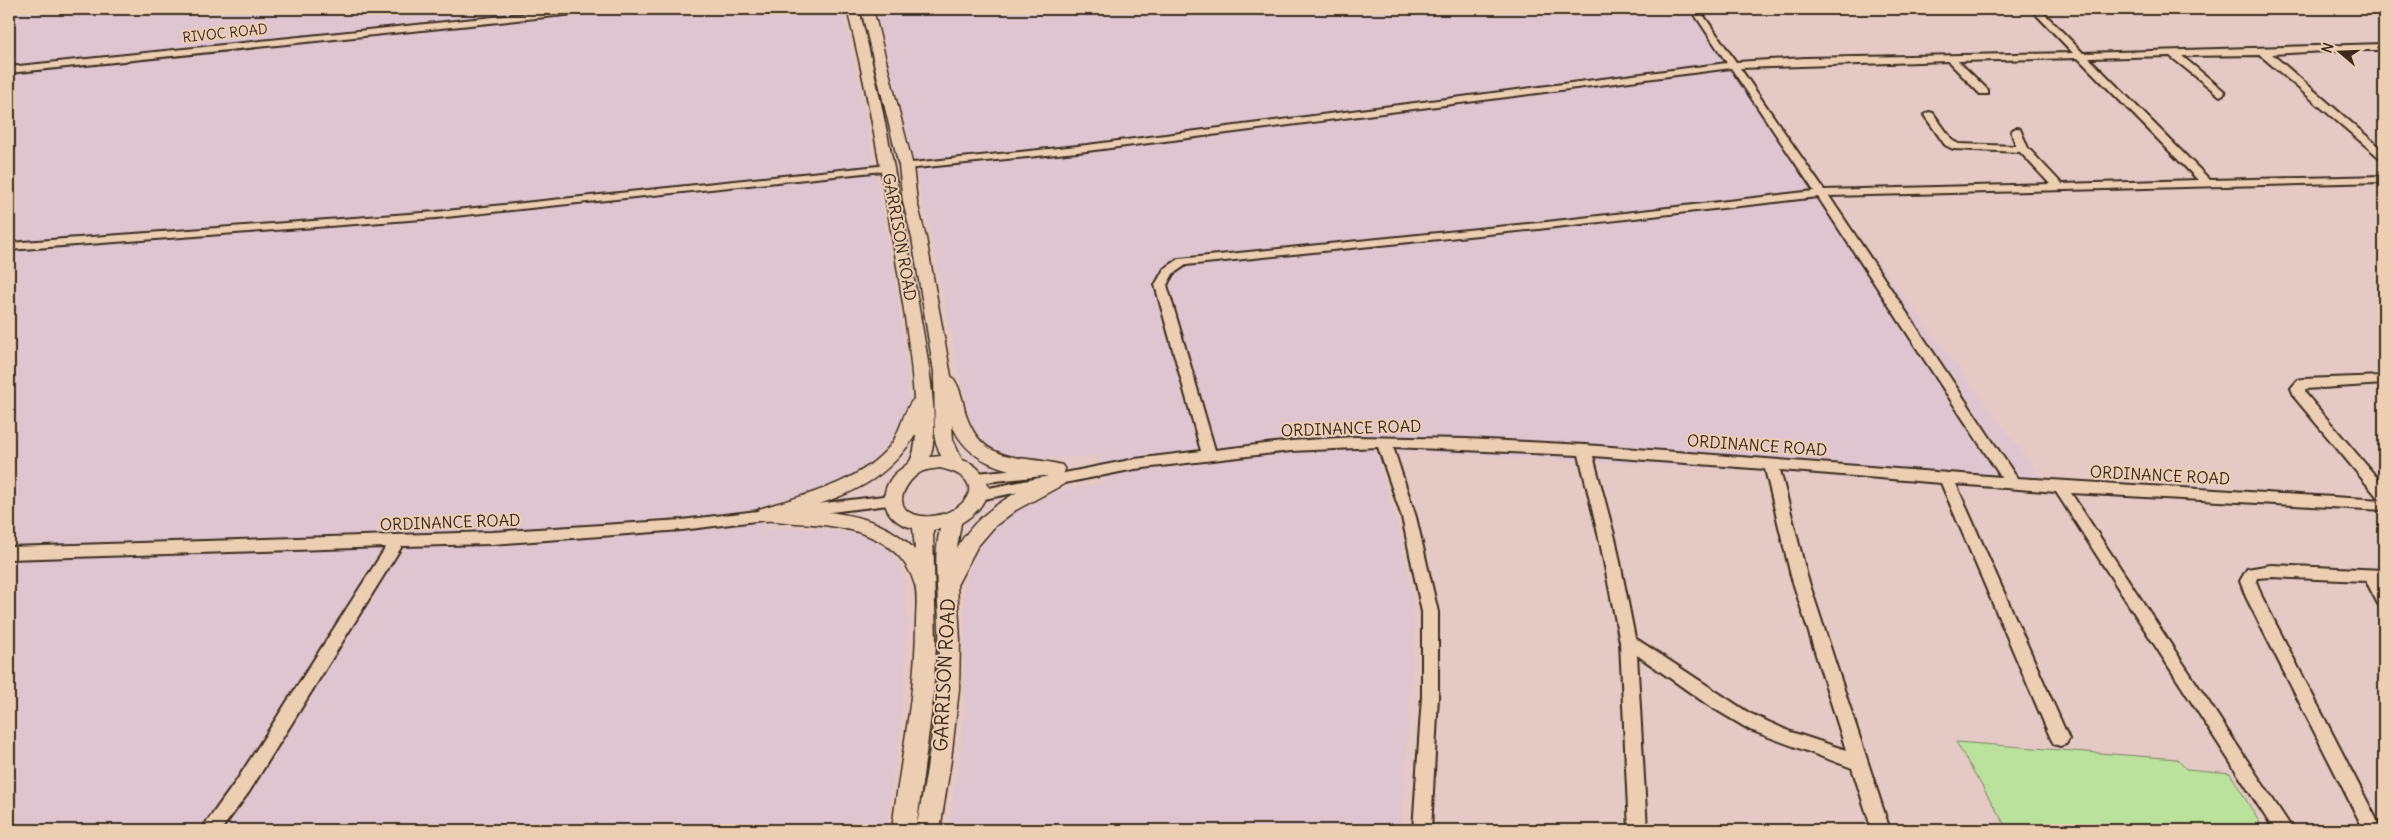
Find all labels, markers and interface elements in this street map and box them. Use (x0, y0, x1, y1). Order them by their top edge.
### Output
street label: RIVOC ROAD (181, 20, 269, 46)
north arrow (2316, 28, 2366, 78)
text: N (2318, 40, 2338, 55)
street label: GARRISON ROAD (879, 172, 921, 302)
street label: ORDINANCE ROAD (1280, 416, 1422, 440)
street label: ORDINANCE ROAD (1686, 430, 1828, 460)
street label: ORDINANCE ROAD (2089, 461, 2231, 489)
street label: ORDINANCE ROAD (379, 510, 521, 534)
street label: GARRISON ROAD (928, 598, 960, 752)

